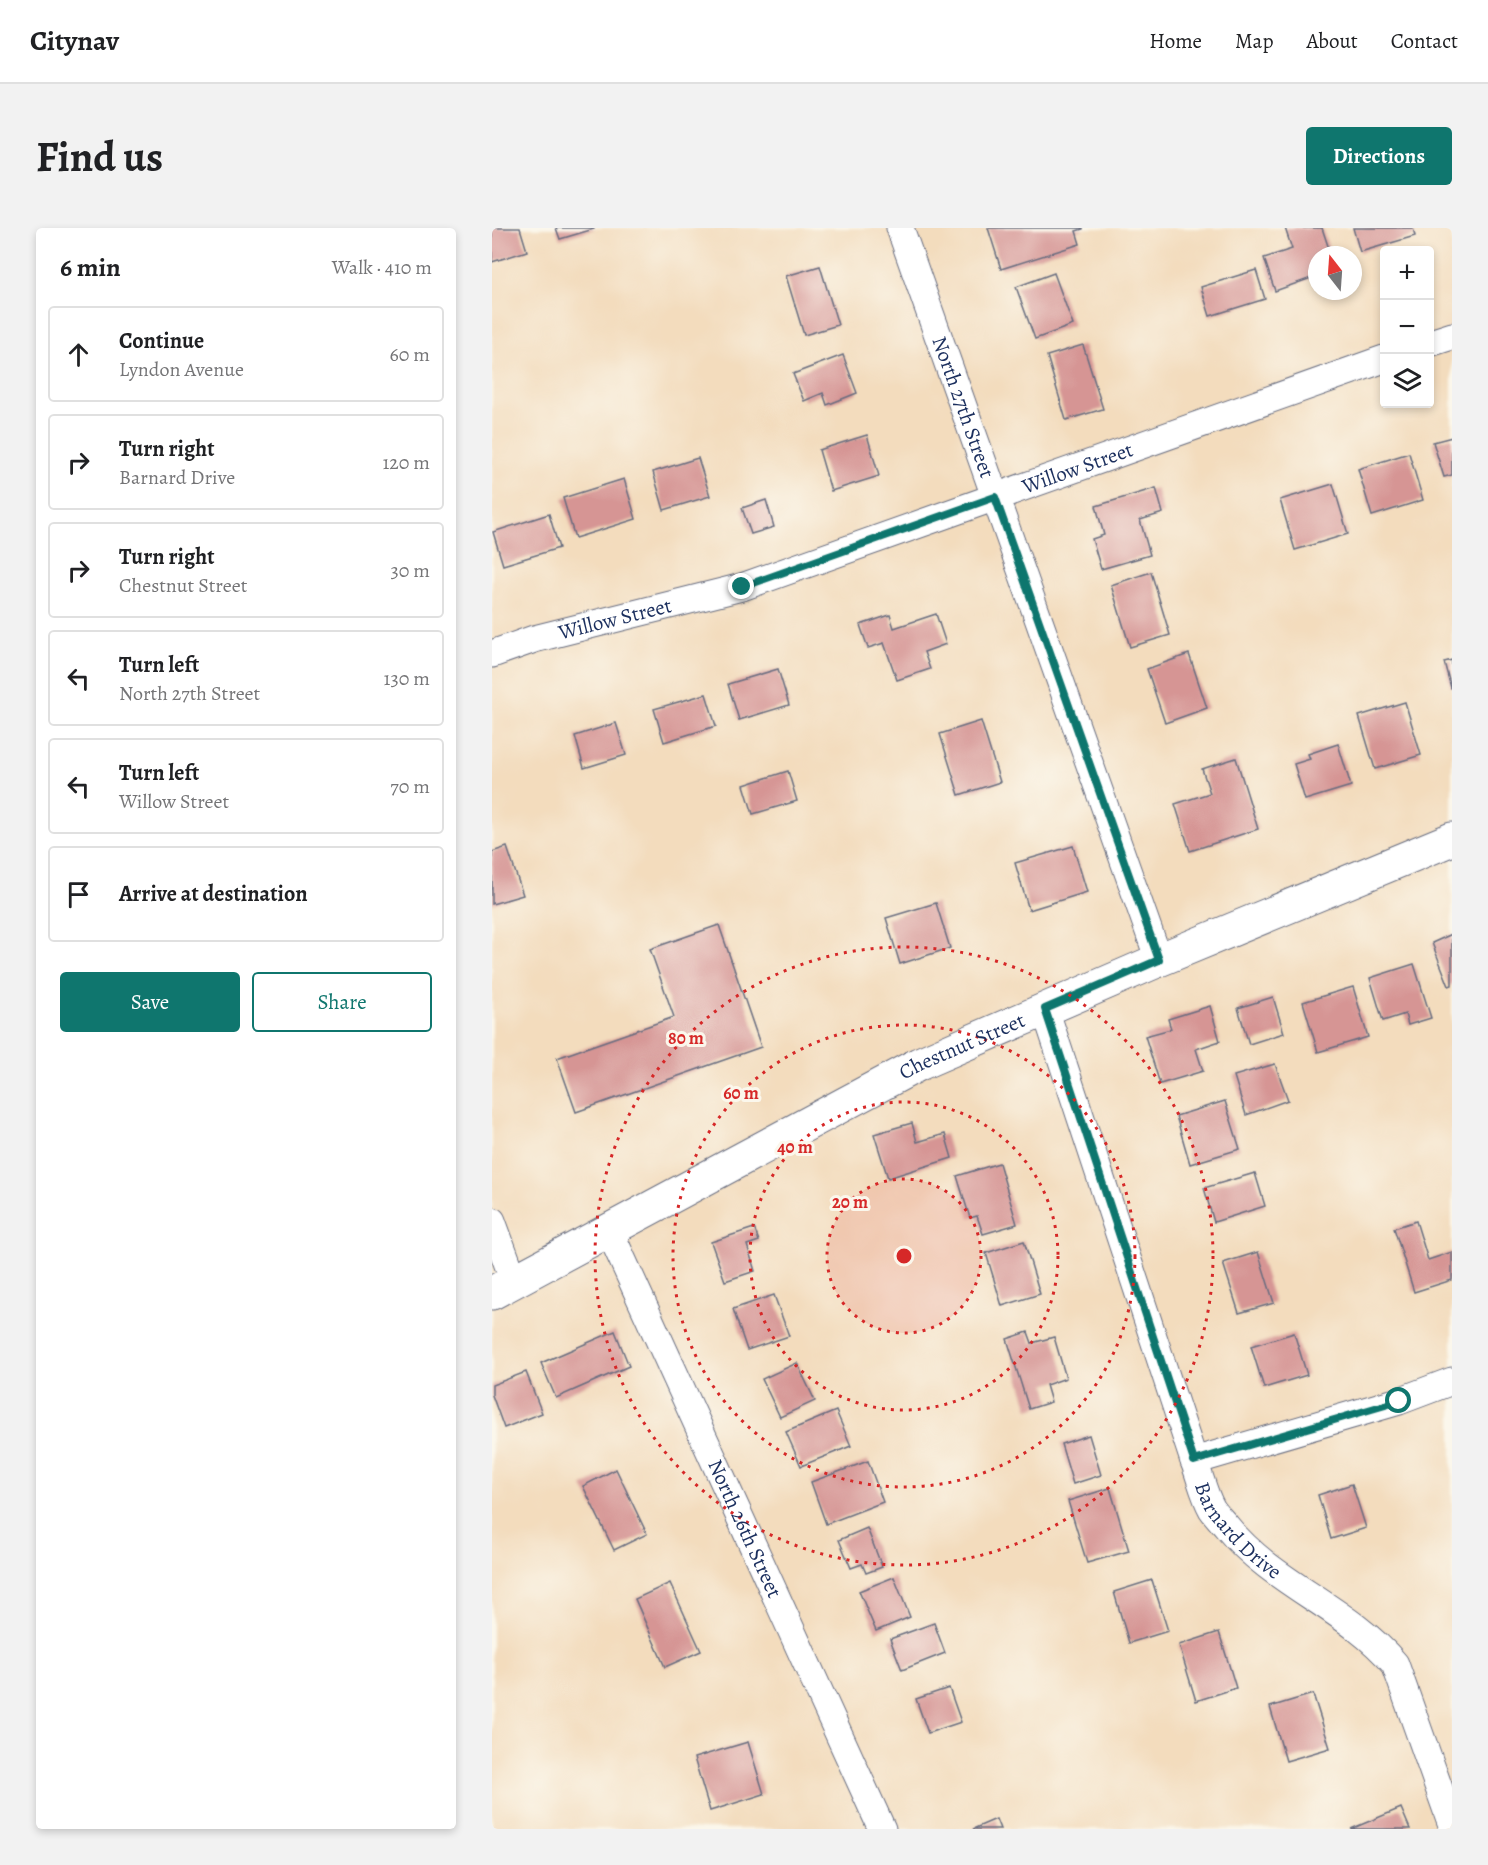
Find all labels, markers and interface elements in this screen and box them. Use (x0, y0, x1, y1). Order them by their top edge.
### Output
text: Citynav (30, 22, 119, 60)
text: Home (1149, 27, 1202, 55)
text: Map (1235, 27, 1273, 55)
text: About (1306, 27, 1358, 55)
text: Contact (1391, 27, 1458, 55)
button: Directions (1306, 127, 1452, 185)
text: Find us (36, 128, 163, 185)
north arrow (1308, 246, 1362, 300)
map controls (1380, 246, 1434, 408)
button: + (1380, 246, 1434, 300)
text: 6 min (60, 250, 121, 285)
text: Walk · 410 m (332, 254, 432, 281)
button: − (1380, 300, 1434, 354)
text: Continue (119, 326, 204, 356)
street label: North 27th Street (925, 333, 1001, 482)
icon: ahead (62, 338, 95, 371)
text: 60 m (390, 341, 430, 368)
button: layers (1380, 354, 1434, 408)
text: Lyndon Avenue (119, 356, 244, 383)
text: Turn right (119, 434, 215, 464)
street label: Willow Street (1017, 435, 1137, 501)
icon: right (62, 446, 95, 479)
text: 120 m (382, 449, 430, 476)
text: Barnard Drive (119, 464, 235, 491)
text: Turn right (119, 542, 215, 572)
icon: right (62, 554, 95, 587)
text: 30 m (390, 557, 430, 584)
text: Chestnut Street (119, 572, 247, 599)
route end (728, 573, 754, 599)
street label: Willow Street (554, 591, 675, 647)
text: Turn left (119, 650, 199, 680)
icon: left (62, 662, 95, 695)
text: 130 m (384, 665, 430, 692)
text: North 27th Street (119, 680, 260, 707)
text: Turn left (119, 758, 199, 788)
icon: left (62, 770, 95, 803)
text: 70 m (390, 773, 430, 800)
text: Willow Street (119, 788, 229, 815)
icon: arrive (62, 878, 95, 911)
text: Arrive at destination (119, 879, 308, 909)
button: Save (60, 972, 240, 1032)
button: Share (252, 972, 432, 1032)
street label: Chestnut Street (894, 1006, 1029, 1086)
text: 80 m (668, 1026, 704, 1050)
text: 60 m (723, 1081, 759, 1105)
text: 40 m (777, 1135, 813, 1159)
text: 20 m (832, 1190, 868, 1214)
centre of rings (894, 1246, 914, 1266)
route start (1385, 1387, 1411, 1413)
street label: North 26th Street (701, 1455, 789, 1602)
street label: Barnard Drive (1188, 1478, 1287, 1586)

